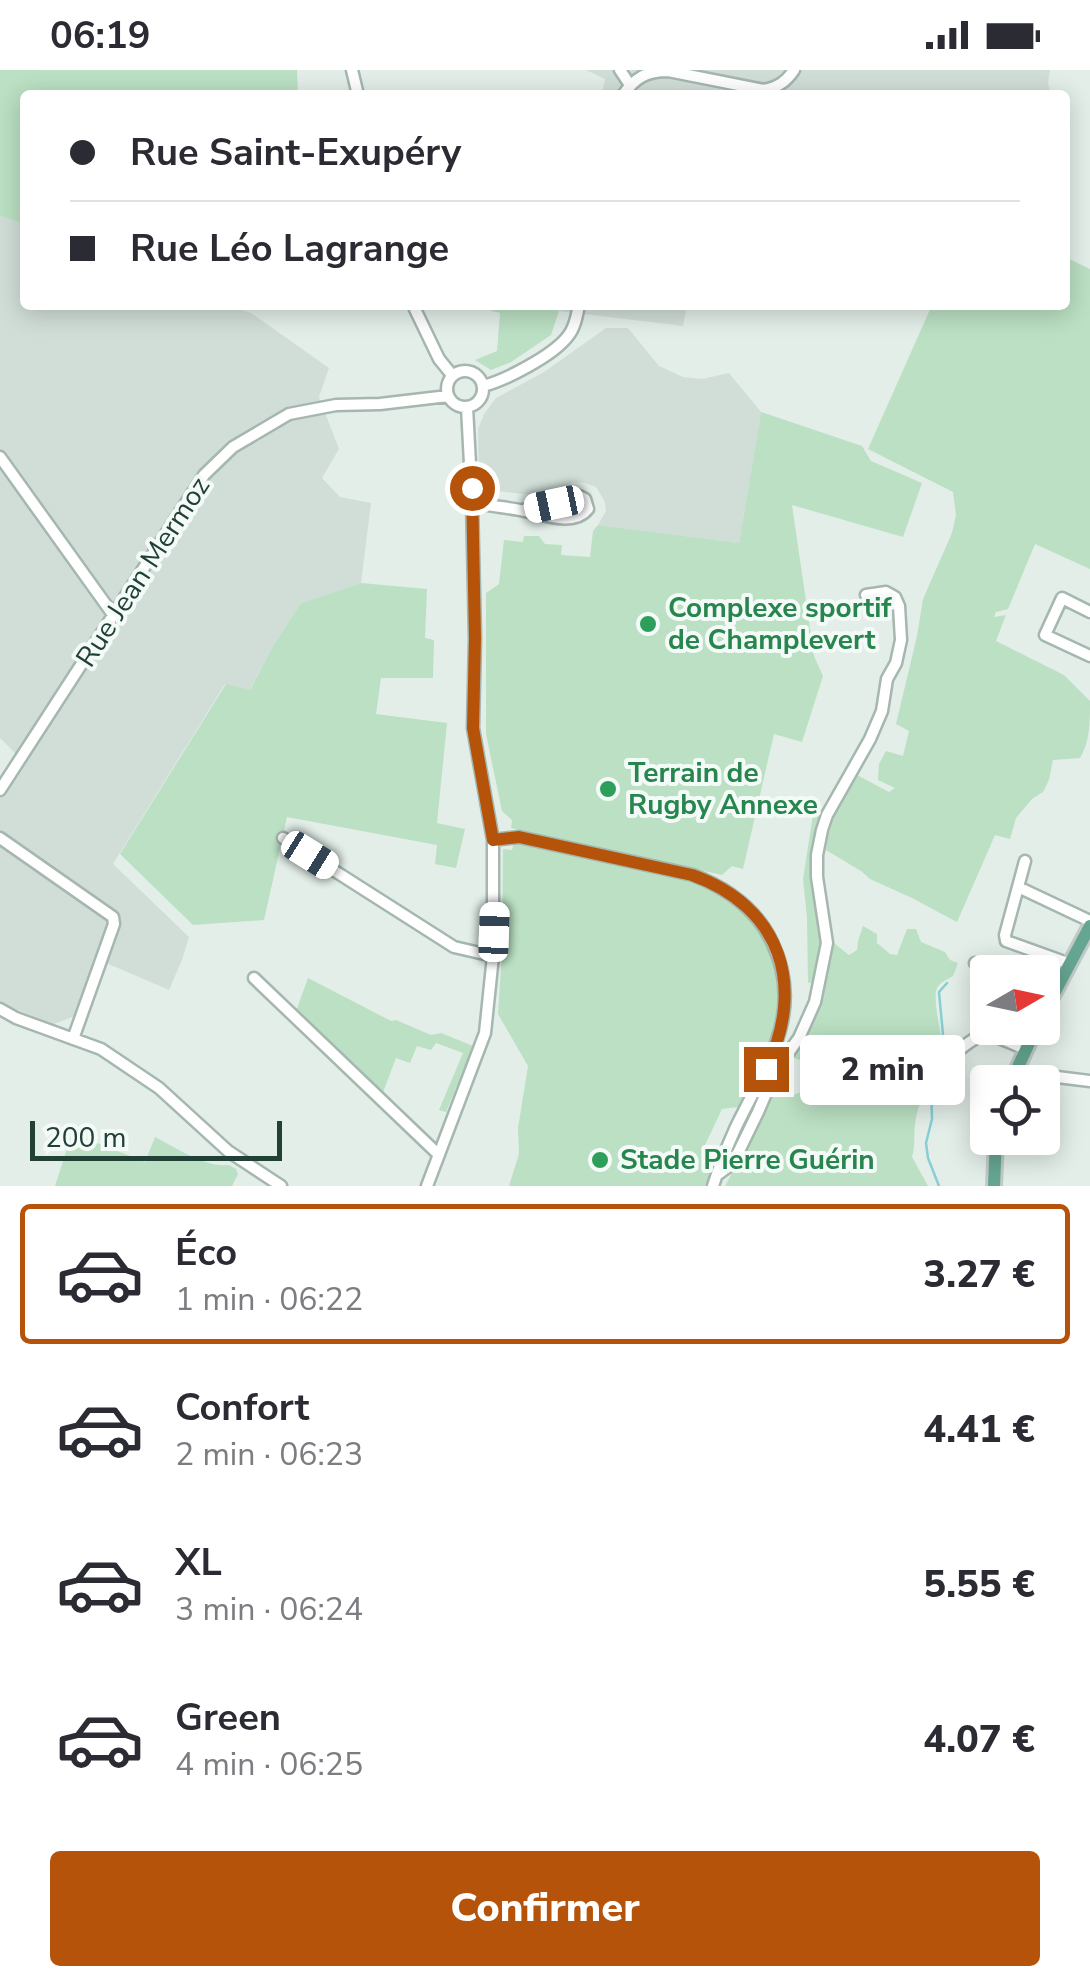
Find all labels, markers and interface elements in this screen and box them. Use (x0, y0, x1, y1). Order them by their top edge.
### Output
text: 06:19 (50, 10, 151, 61)
text: Rue Saint-Exupéry (130, 127, 461, 178)
text: Rue Léo Lagrange (130, 223, 449, 274)
route start (450, 466, 495, 511)
street label: Rue Jean Mermoz (67, 470, 219, 674)
car (522, 483, 586, 525)
place label: Complexe sportif de Champlevert (668, 589, 892, 659)
marker: Complexe sportif de Champlevert (637, 613, 659, 635)
place label: Terrain de Rugby Annexe (628, 754, 818, 824)
marker: Terrain de Rugby Annexe (597, 778, 619, 800)
car (277, 826, 343, 884)
car (478, 901, 510, 963)
north arrow (970, 955, 1060, 1045)
map controls (970, 955, 1060, 1155)
callout: 2 min (801, 1034, 966, 1104)
route end (744, 1047, 789, 1092)
text: 2 min (840, 1048, 925, 1091)
button: locate (970, 1065, 1060, 1155)
scale bar (30, 1116, 282, 1160)
text: 200 m (45, 1119, 127, 1157)
place label: Stade Pierre Guérin (620, 1141, 875, 1179)
marker: Stade Pierre Guérin (589, 1149, 611, 1171)
text: Éco (175, 1227, 237, 1278)
icon: car (55, 1229, 145, 1319)
text: 3.27 € (923, 1249, 1035, 1300)
text: 1 min · 06:22 (175, 1278, 363, 1321)
text: Confort (175, 1382, 309, 1433)
icon: car (55, 1384, 145, 1474)
text: 4.41 € (923, 1404, 1035, 1455)
text: 2 min · 06:23 (175, 1433, 363, 1476)
text: XL (175, 1537, 222, 1588)
icon: car (55, 1539, 145, 1629)
text: 5.55 € (923, 1559, 1035, 1610)
text: 3 min · 06:24 (175, 1588, 363, 1631)
text: Green (175, 1692, 281, 1743)
icon: car (55, 1694, 145, 1784)
text: 4.07 € (923, 1714, 1035, 1765)
text: 4 min · 06:25 (175, 1743, 363, 1786)
button: Confirmer (50, 1851, 1040, 1966)

